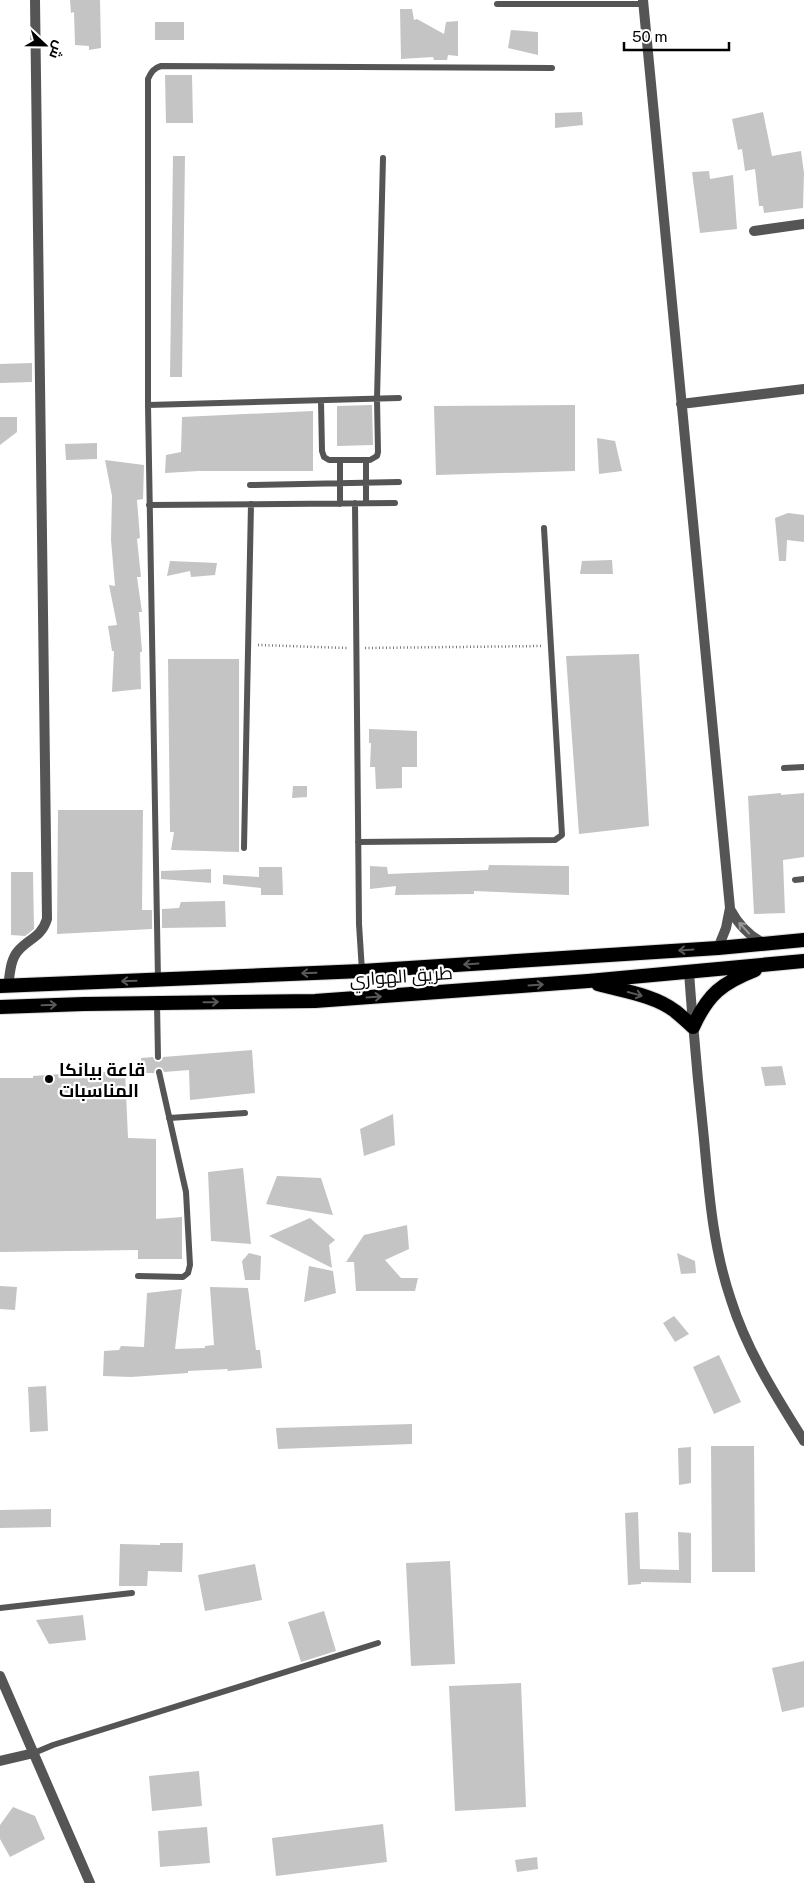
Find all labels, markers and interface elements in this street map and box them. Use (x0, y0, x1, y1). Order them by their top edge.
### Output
north arrow (20, 20, 70, 70)
scale bar (624, 20, 729, 52)
text: 50 m (632, 28, 667, 45)
text: ش (45, 38, 68, 61)
one-way arrow (738, 922, 750, 934)
one-way arrow (678, 945, 694, 954)
one-way arrow (463, 959, 479, 969)
street label: طريق الهواري (349, 962, 454, 994)
one-way arrow (301, 969, 317, 978)
one-way arrow (121, 976, 137, 985)
one-way arrow (527, 980, 543, 990)
one-way arrow (626, 989, 642, 999)
one-way arrow (365, 992, 381, 1001)
one-way arrow (202, 997, 219, 1007)
one-way arrow (40, 1001, 56, 1010)
place label: قاعة بيانكا المناسبات (59, 1059, 145, 1101)
marker: قاعة بيانكا المناسبات (43, 1073, 55, 1085)

